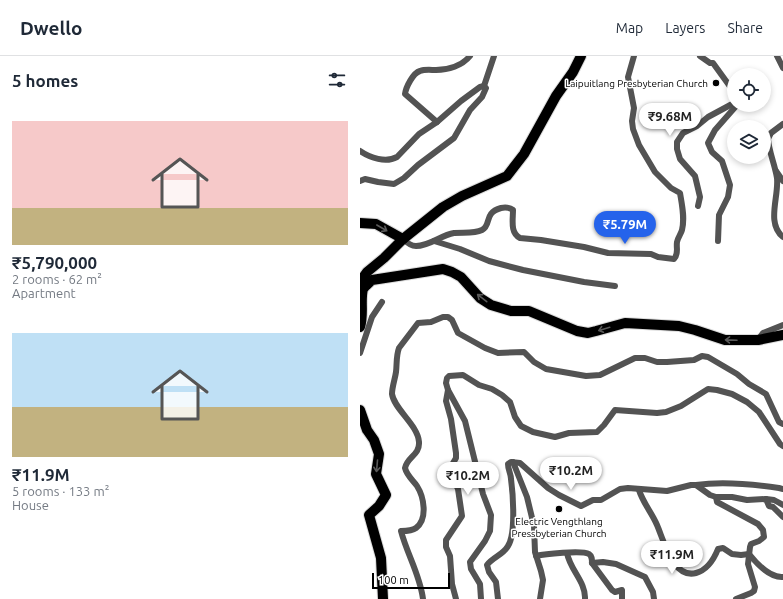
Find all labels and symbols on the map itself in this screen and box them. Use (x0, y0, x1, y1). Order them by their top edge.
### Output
place label: Laipuitlang Presbyterian Church (565, 78, 708, 89)
marker: Laipuitlang Presbyterian Church (711, 78, 721, 88)
pin: ₹9.68M (637, 103, 703, 137)
pin: ₹5.79M (592, 211, 658, 245)
one-way arrow (376, 225, 388, 233)
one-way arrow (476, 293, 487, 302)
one-way arrow (597, 326, 610, 333)
one-way arrow (724, 336, 737, 344)
pin: ₹10.2M (538, 457, 604, 491)
one-way arrow (373, 459, 380, 472)
pin: ₹10.2M (435, 462, 501, 496)
marker: Electric Vengthlang Pressbyterian Church (554, 504, 564, 514)
place label: Electric Vengthlang Pressbyterian Church (511, 516, 607, 539)
pin: ₹11.9M (639, 541, 705, 575)
scale bar (372, 571, 450, 590)

